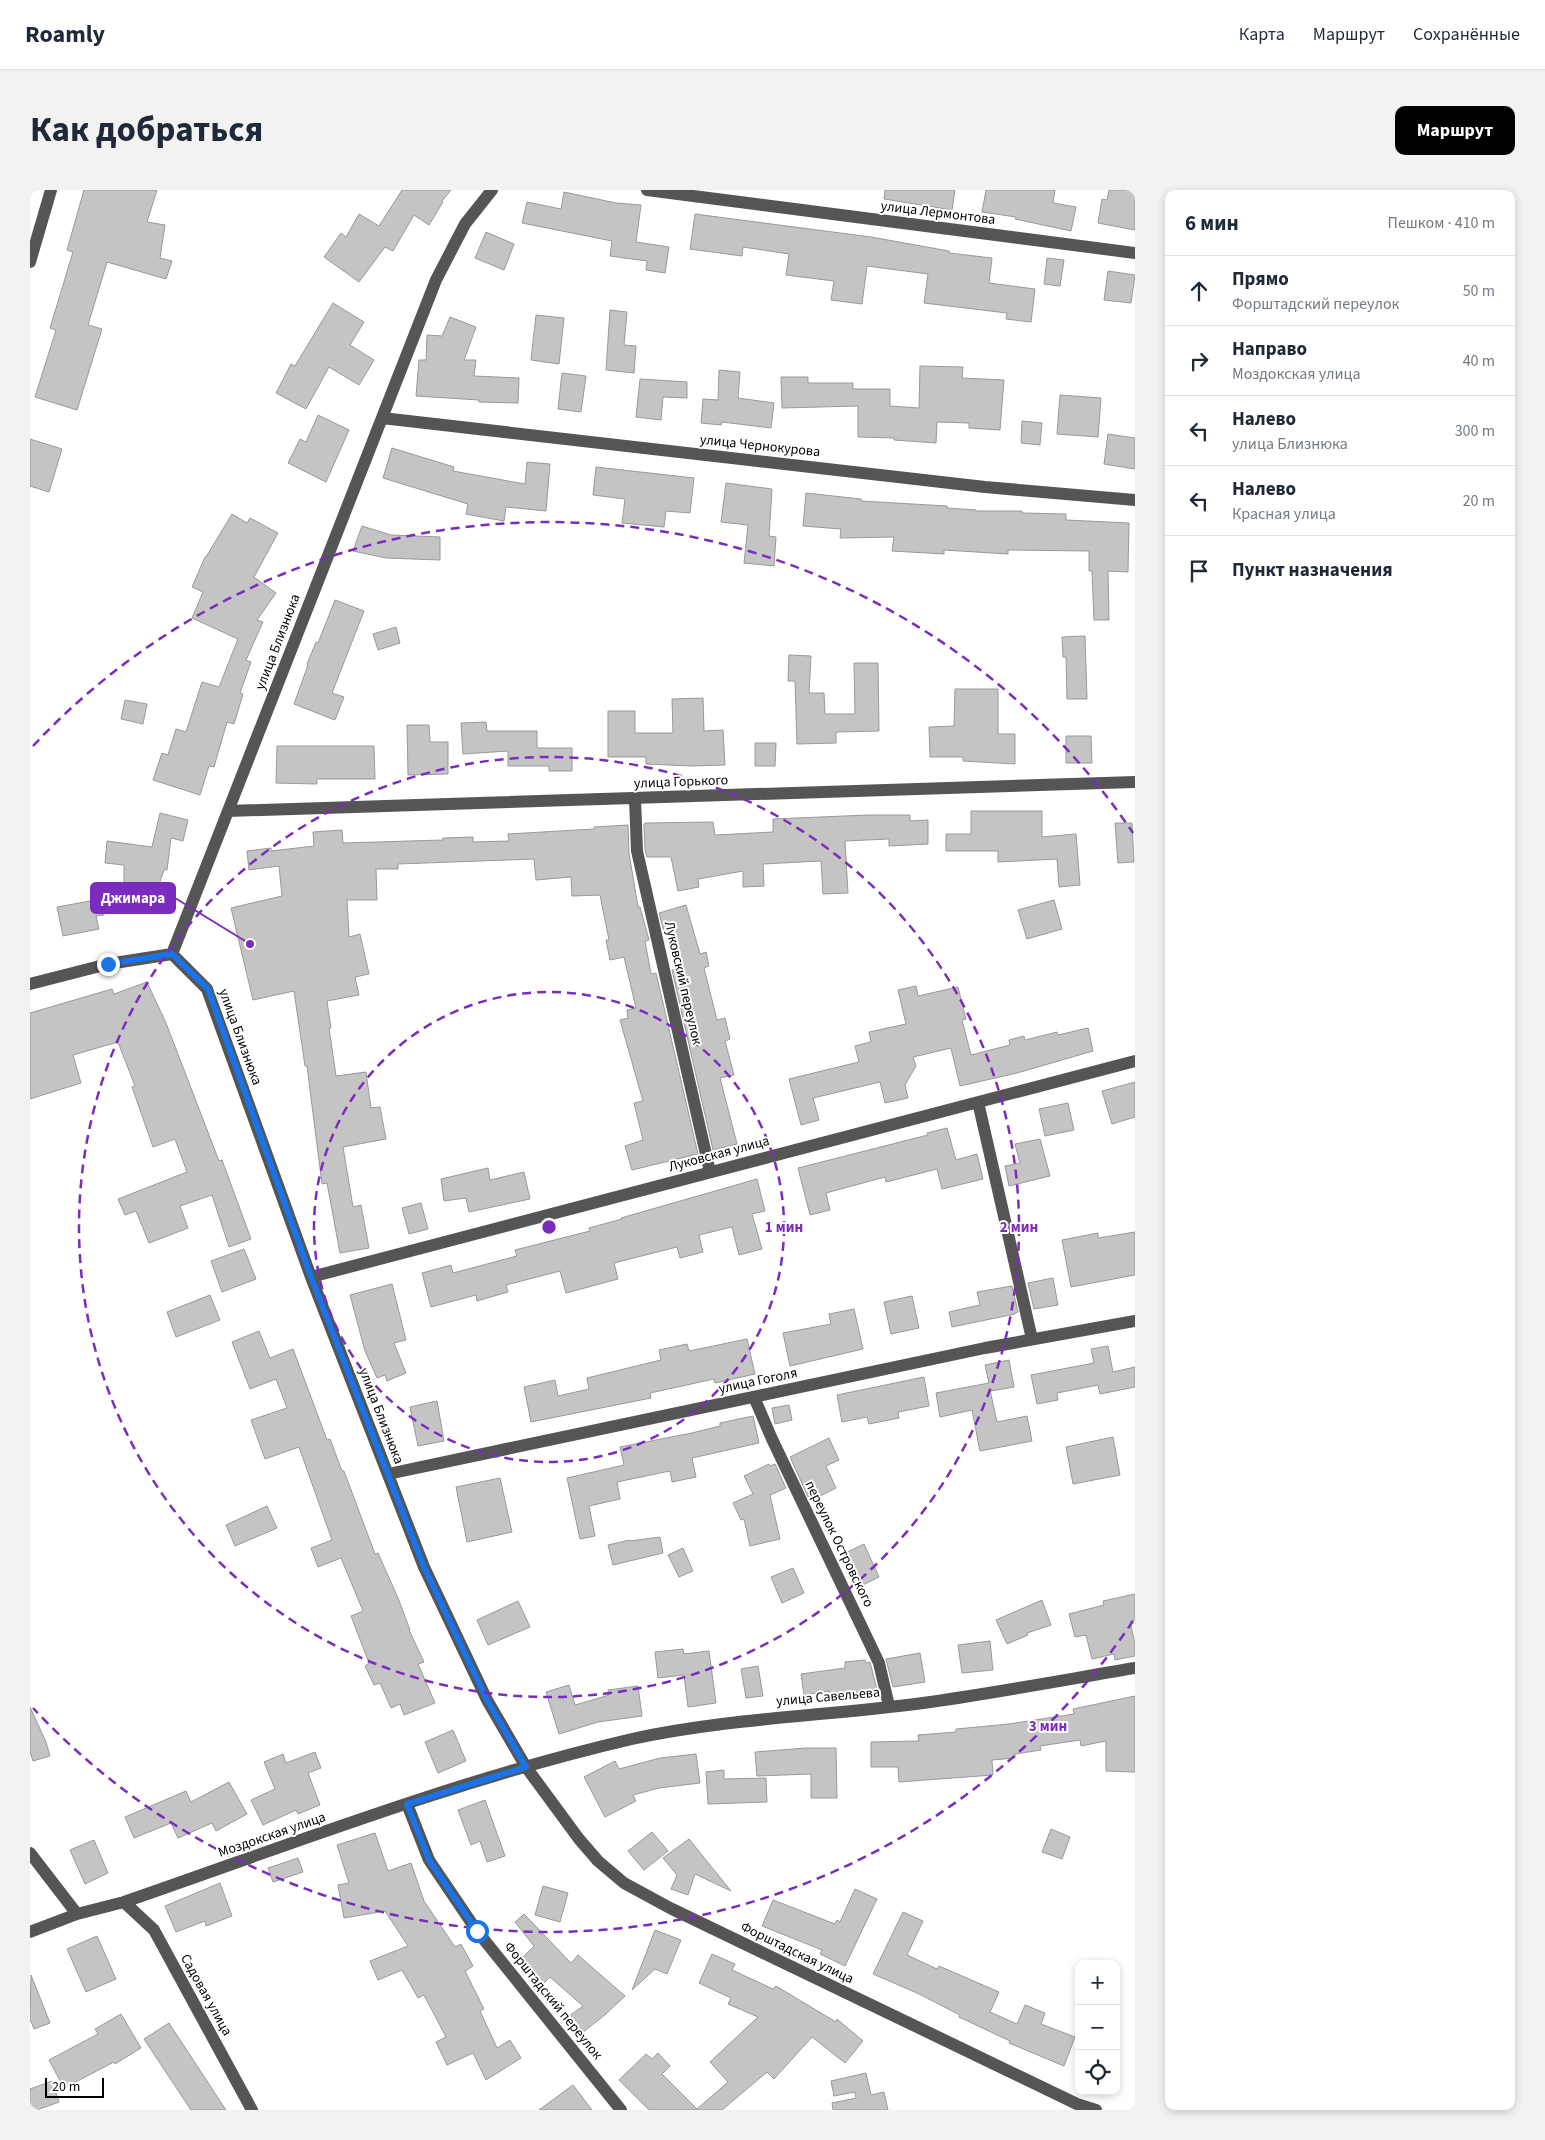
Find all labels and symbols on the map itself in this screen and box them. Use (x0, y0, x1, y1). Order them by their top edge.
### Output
street label: улица Лермонтова (880, 196, 996, 230)
street label: улица Чернокурова (699, 430, 821, 462)
street label: улица Близнюка (250, 591, 306, 693)
street label: улица Горького (634, 770, 728, 794)
callout: Джимара (91, 883, 175, 913)
text: Джимара (101, 888, 165, 909)
street label: Луковский переулок (659, 919, 707, 1047)
route end (97, 953, 120, 976)
street label: улица Близнюка (213, 986, 267, 1088)
street label: Луковская улица (666, 1131, 772, 1177)
text: 1 мин (765, 1217, 803, 1238)
text: 2 мин (1000, 1217, 1038, 1238)
centre of rings (540, 1218, 558, 1236)
street label: улица Гоголя (717, 1363, 799, 1399)
street label: улица Близнюка (353, 1365, 409, 1467)
street label: переулок Островского (800, 1477, 878, 1611)
street label: улица Савельева (775, 1683, 881, 1711)
text: 3 мин (1029, 1716, 1067, 1737)
street label: Моздокская улица (216, 1807, 328, 1863)
street label: Форштадская улица (737, 1917, 857, 1989)
route start (466, 1920, 489, 1943)
street label: Форштадский переулок (499, 1938, 607, 2064)
street label: Садовая улица (175, 1950, 237, 2040)
scale bar (45, 2075, 104, 2098)

